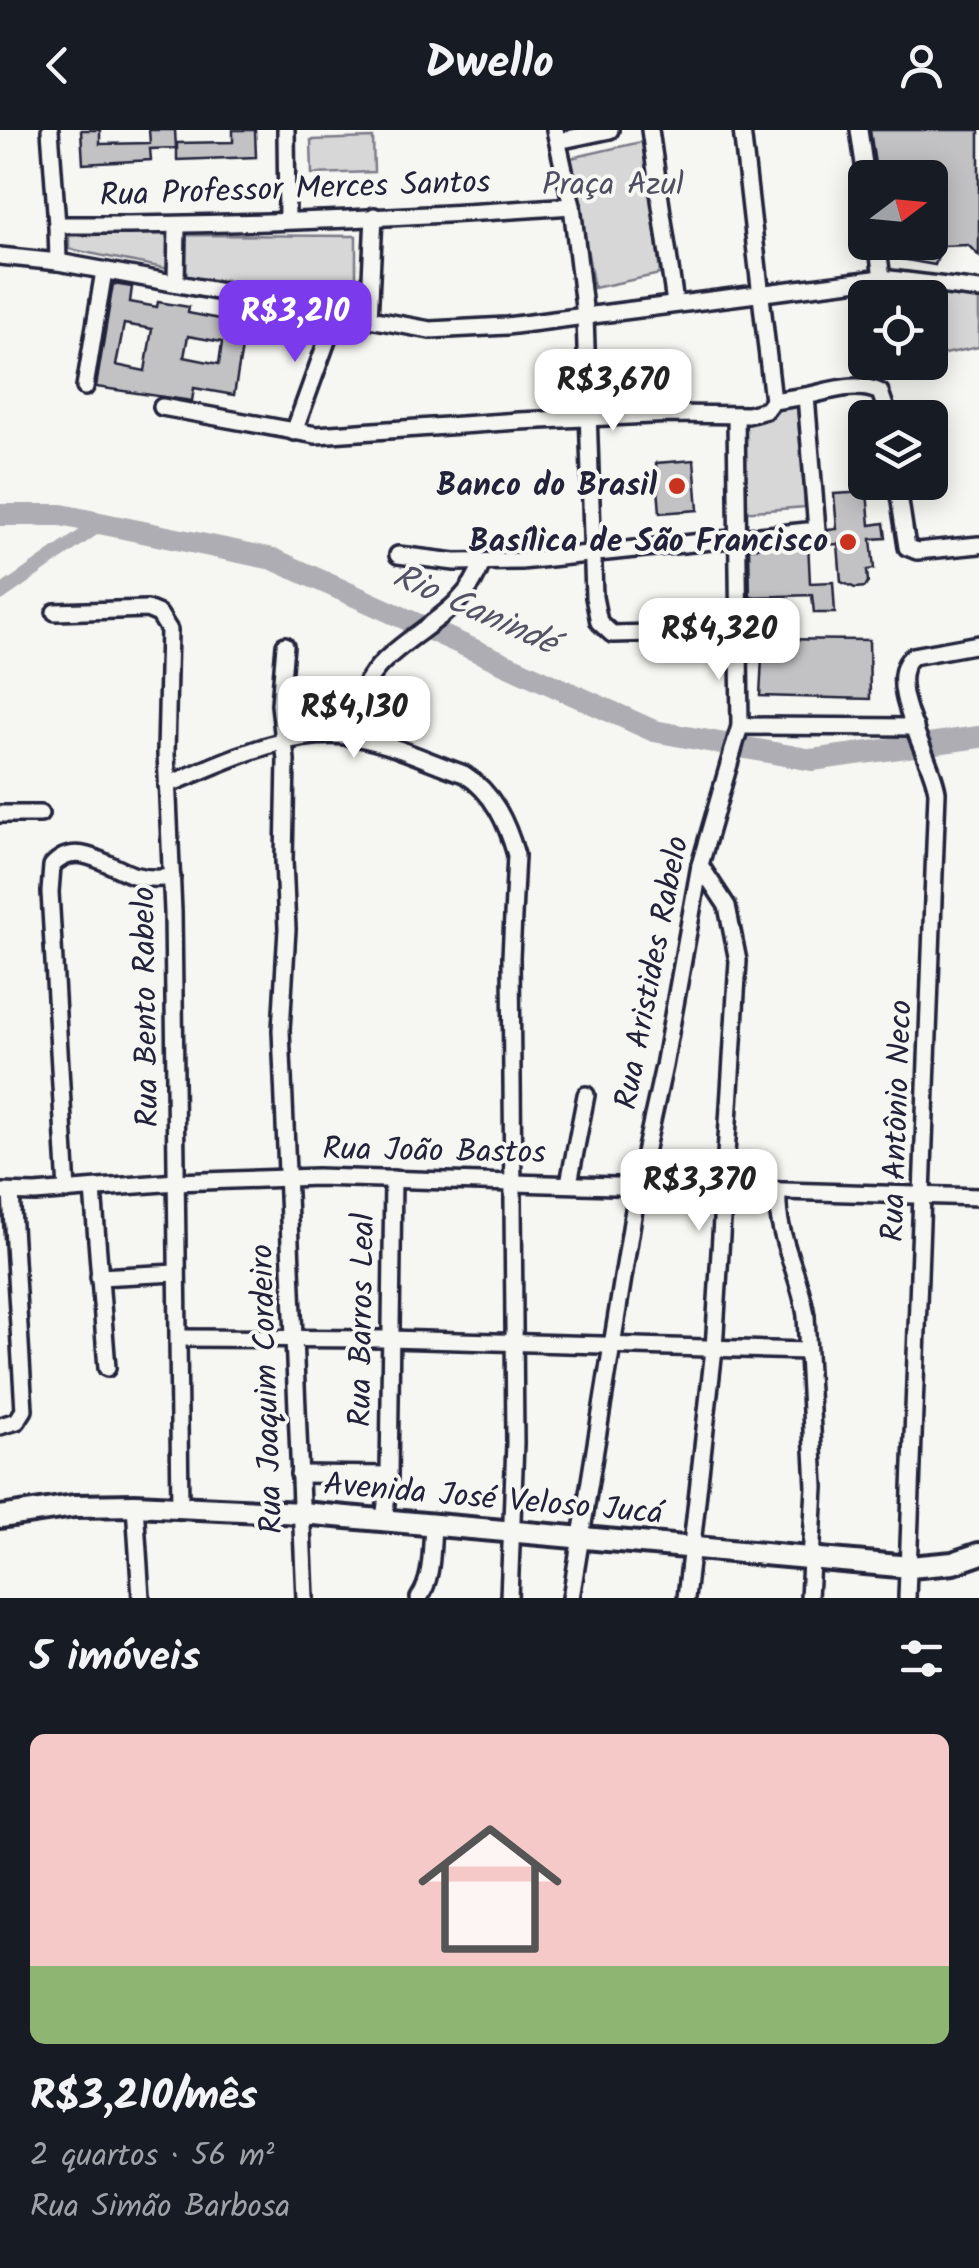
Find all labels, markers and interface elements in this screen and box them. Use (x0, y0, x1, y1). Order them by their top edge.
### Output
text: Dwello (425, 29, 554, 101)
icon: back (30, 38, 85, 93)
icon: person (894, 38, 949, 93)
street label: Rua Professor Merces Santos (99, 158, 492, 222)
park label: Praça Azul (542, 160, 684, 211)
north arrow (848, 160, 948, 260)
map controls (848, 160, 948, 500)
pin: R$3,210 (203, 280, 387, 365)
button: locate (848, 280, 948, 380)
text: R$3,210 (241, 287, 349, 338)
pin: R$3,670 (521, 349, 705, 434)
text: R$3,670 (557, 356, 669, 407)
button: layers (848, 400, 948, 500)
place label: Banco do Brasil (437, 461, 657, 512)
marker: Banco do Brasil (666, 475, 688, 497)
place label: Basílica de São Francisco (469, 517, 828, 568)
marker: Basílica de São Francisco (837, 531, 859, 553)
water label: Rio Canindé (383, 550, 572, 675)
pin: R$4,320 (627, 598, 811, 683)
text: R$4,320 (661, 605, 777, 656)
pin: R$4,130 (262, 676, 446, 761)
text: R$4,130 (300, 683, 408, 734)
street label: Rua Aristides Rabelo (602, 832, 704, 1114)
street label: Rua Bento Rabelo (119, 886, 175, 1128)
street label: Rua Antônio Neco (868, 999, 928, 1243)
street label: Rua João Bastos (322, 1125, 546, 1179)
pin: R$3,370 (607, 1149, 791, 1234)
text: R$3,370 (642, 1156, 756, 1207)
street label: Rua Barros Leal (336, 1212, 390, 1428)
street label: Rua Joaquim Cordeiro (237, 1243, 299, 1535)
street label: Avenida José Veloso Jucá (321, 1460, 668, 1540)
text: 5 imóveis (30, 1625, 200, 1692)
icon: filters (894, 1631, 949, 1686)
icon: home (400, 1799, 580, 1979)
text: R$3,210/mês (30, 2064, 258, 2131)
text: 2 quartos · 56 m² (30, 2131, 274, 2182)
text: Rua Simão Barbosa (30, 2182, 290, 2233)

